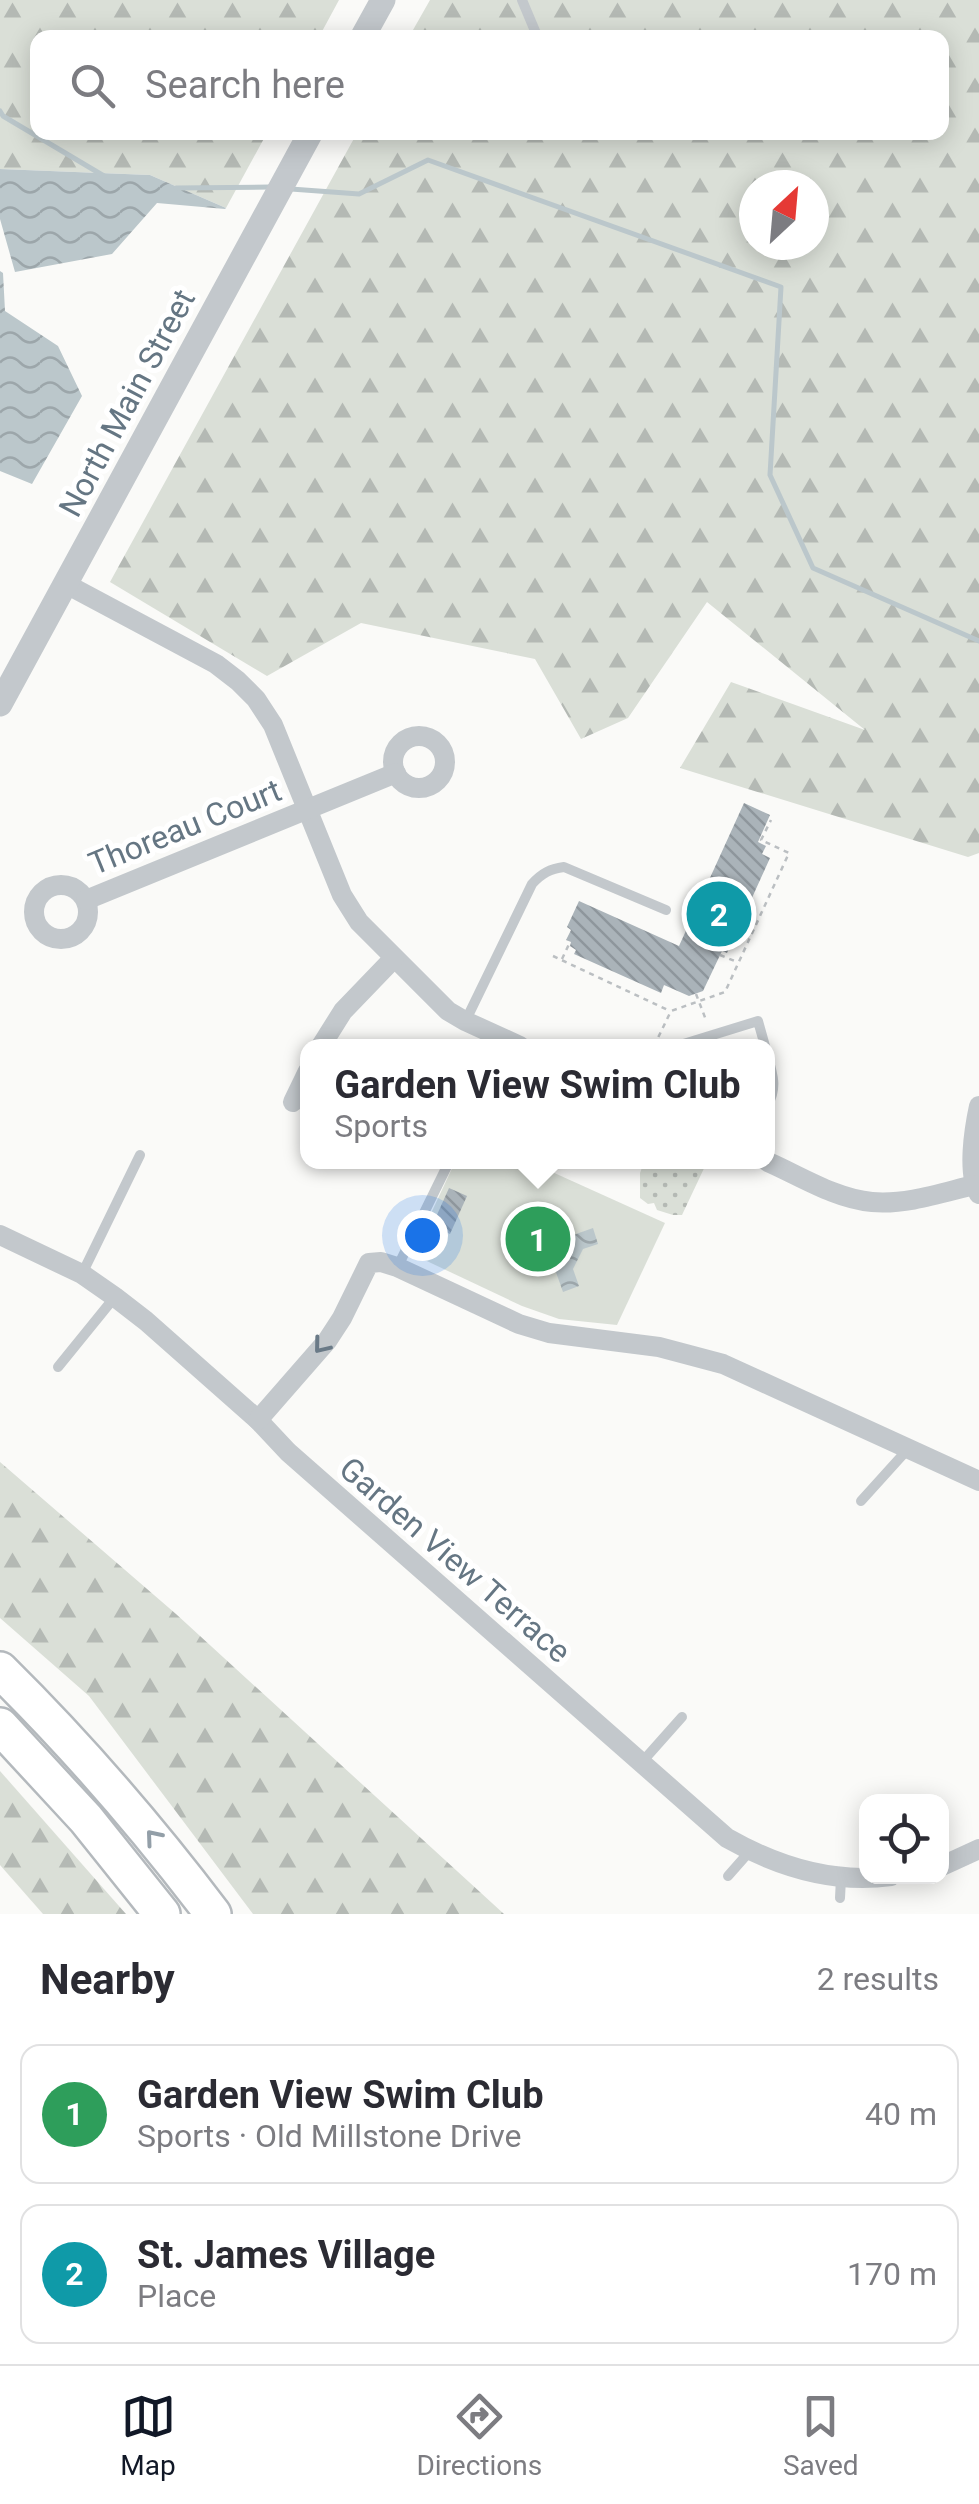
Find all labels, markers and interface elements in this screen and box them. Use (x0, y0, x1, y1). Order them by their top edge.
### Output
search box (30, 30, 949, 140)
icon: search (65, 58, 120, 113)
text: Search here (145, 63, 345, 107)
north arrow (739, 170, 829, 260)
street label: North Main Street (51, 283, 203, 523)
street label: Thoreau Court (83, 771, 287, 883)
pin: 2 (686, 876, 752, 952)
popup (300, 1039, 775, 1169)
text: Garden View Swim Club (334, 1063, 741, 1107)
text: Sports (334, 1107, 428, 1145)
pin: 1 (506, 1202, 570, 1276)
your location (397, 1210, 448, 1261)
one-way arrow (315, 1335, 333, 1353)
street label: Garden View Terrace (332, 1449, 578, 1671)
map controls (859, 1794, 949, 1884)
button: locate (859, 1794, 949, 1884)
one-way arrow (147, 1830, 165, 1848)
text: Nearby (40, 1955, 175, 2004)
text: 2 results (817, 1960, 939, 1998)
text: Garden View Swim Club (137, 2073, 544, 2117)
text: 1 (65, 2095, 84, 2133)
text: 40 m (865, 2095, 937, 2133)
text: Sports · Old Millstone Drive (137, 2117, 522, 2155)
text: St. James Village (137, 2233, 435, 2277)
text: 2 (65, 2255, 84, 2293)
text: 170 m (847, 2255, 937, 2293)
text: Place (137, 2277, 216, 2315)
tab: Map (120, 2389, 176, 2482)
tab: Directions (416, 2389, 542, 2482)
tab: Saved (783, 2389, 859, 2482)

